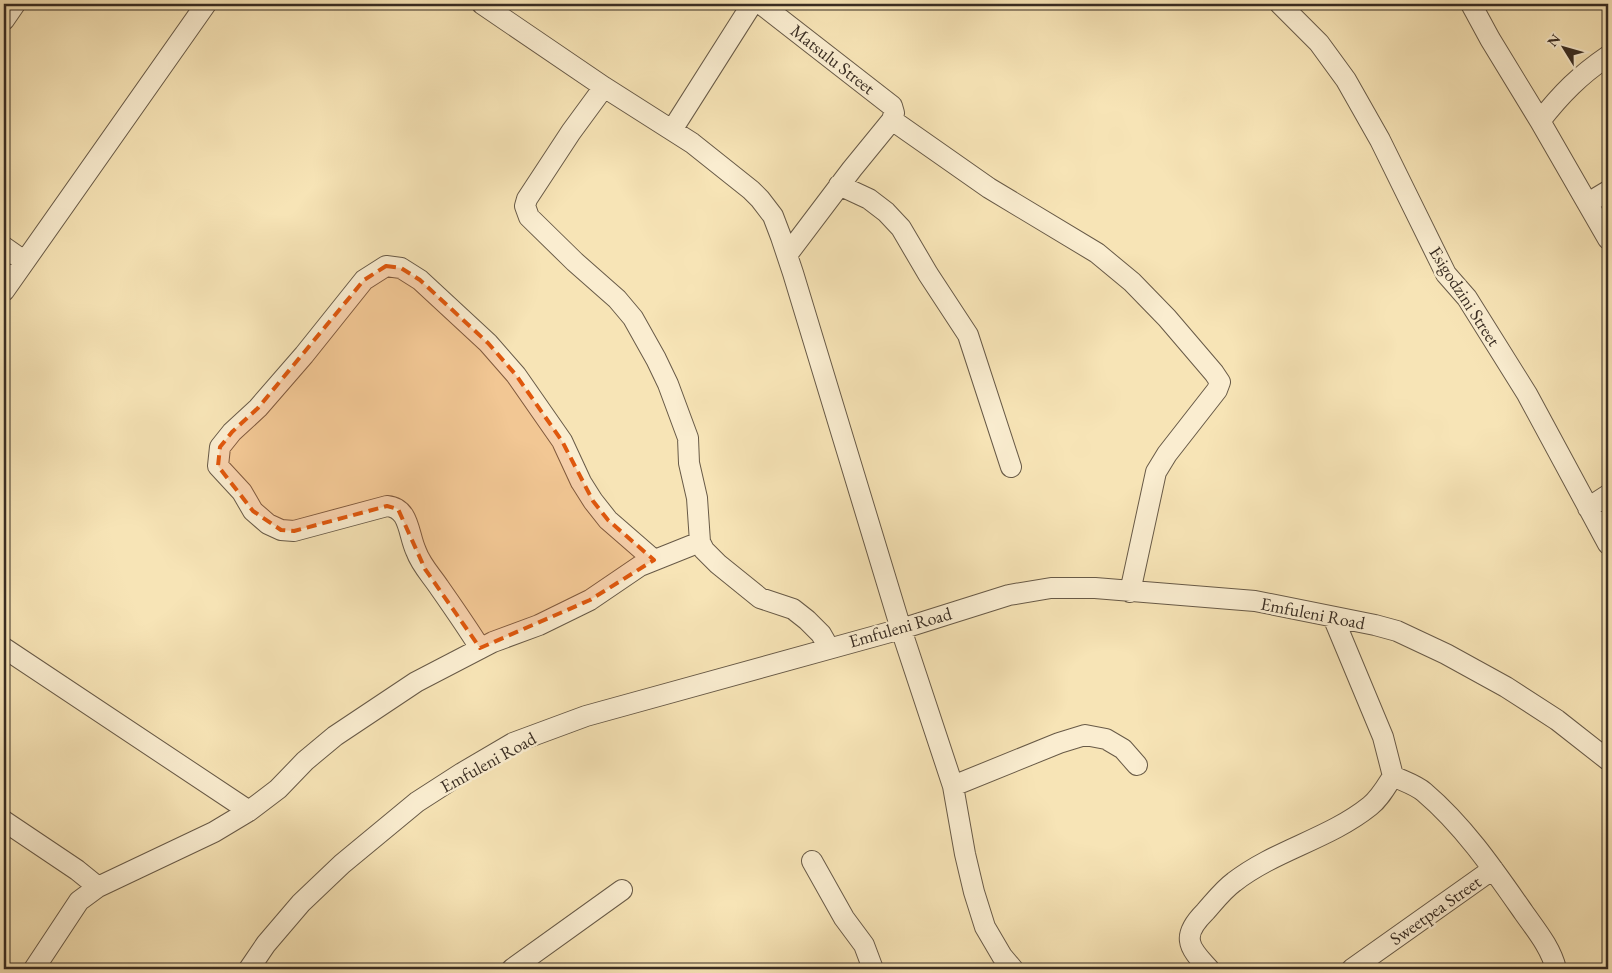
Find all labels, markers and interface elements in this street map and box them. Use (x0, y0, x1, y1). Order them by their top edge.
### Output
street label: Matsulu Street (786, 19, 880, 99)
north arrow (1540, 22, 1590, 72)
text: N (1543, 30, 1565, 50)
street label: Esigodzini Street (1424, 242, 1506, 351)
street label: Emfuleni Road (1259, 592, 1368, 635)
street label: Emfuleni Road (846, 601, 955, 653)
street label: Emfuleni Road (436, 726, 541, 798)
street label: Sweetpea Street (1385, 870, 1485, 950)

